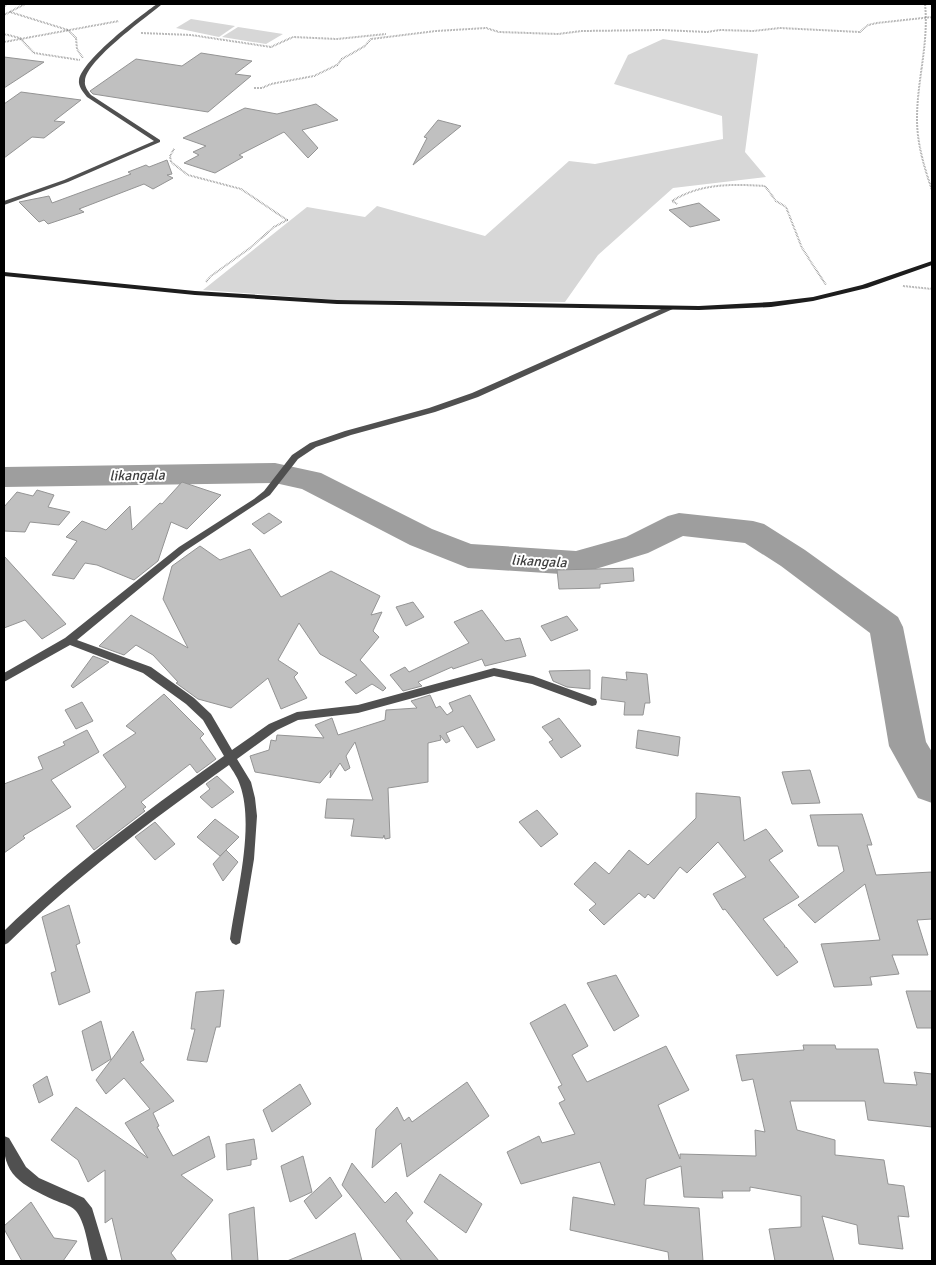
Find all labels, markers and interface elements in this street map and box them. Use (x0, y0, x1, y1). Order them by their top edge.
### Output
water label: likangala (109, 467, 166, 484)
water label: likangala (511, 552, 568, 571)

